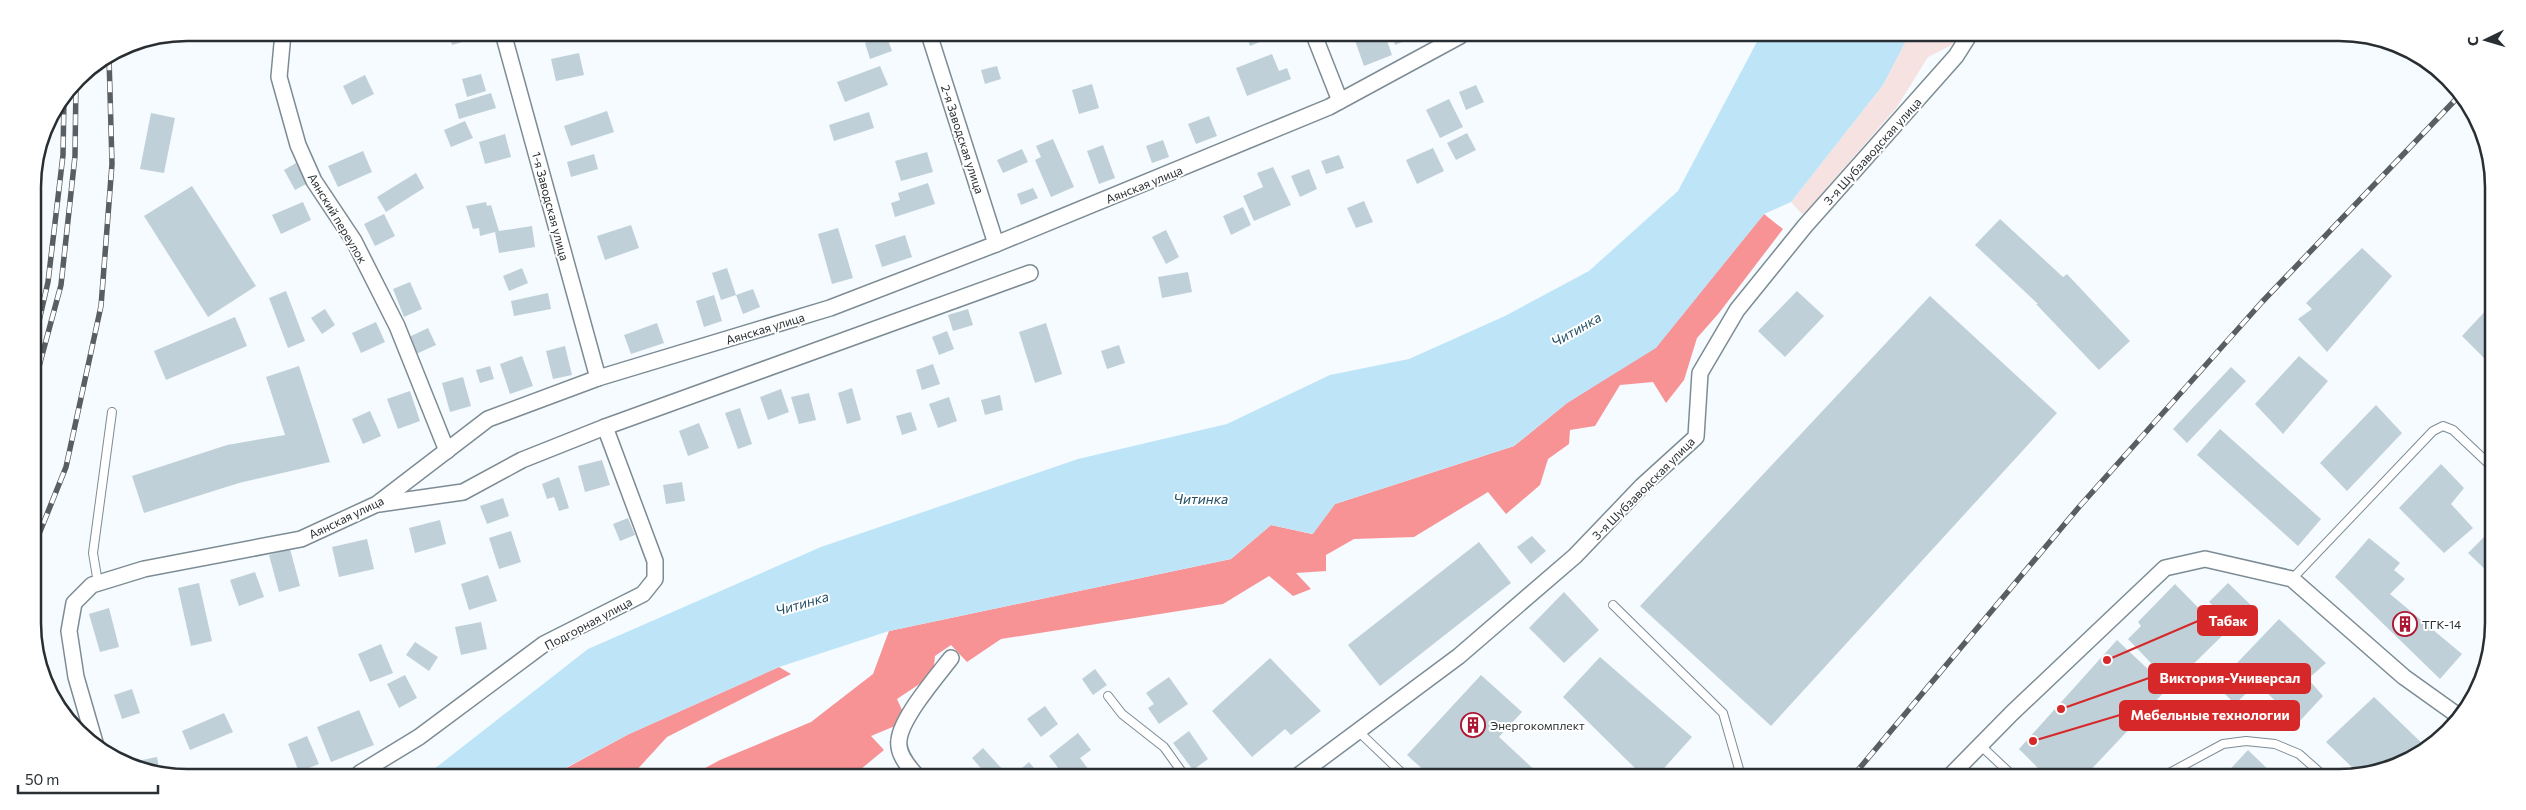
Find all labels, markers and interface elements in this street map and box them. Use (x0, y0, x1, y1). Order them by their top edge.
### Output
north arrow (2461, 15, 2511, 65)
text: С (2464, 36, 2481, 47)
street label: 2-я Заводская улица (939, 83, 987, 195)
street label: 3-я Шубзаводская улица (1820, 95, 1924, 207)
street label: 1-я Заводская улица (530, 150, 572, 262)
street label: Аянская улица (1104, 162, 1184, 206)
street label: Аянский переулок (306, 170, 371, 266)
water label: Читинка (1548, 308, 1604, 350)
street label: Аянская улица (724, 309, 806, 347)
street label: 3-я Шубзаводская улица (1589, 434, 1697, 542)
water label: Читинка (1174, 490, 1228, 507)
street label: Аянская улица (306, 493, 386, 541)
water label: Читинка (773, 587, 831, 619)
street label: Подгорная улица (542, 594, 634, 652)
callout: Табак (2198, 606, 2257, 635)
building icon: ТГК-14 (2392, 611, 2418, 637)
text: Табак (2208, 612, 2248, 629)
place label: ТГК-14 (2422, 617, 2461, 631)
callout: Виктория-Универсал (2149, 664, 2310, 693)
text: Виктория-Универсал (2160, 669, 2300, 686)
callout: Мебельные технологии (2120, 701, 2299, 730)
text: Мебельные технологии (2130, 706, 2290, 723)
building icon: Энергокомплект (1460, 712, 1486, 738)
place label: Энергокомплект (1490, 718, 1585, 732)
scale bar (18, 762, 158, 794)
text: 50 m (25, 770, 59, 788)

